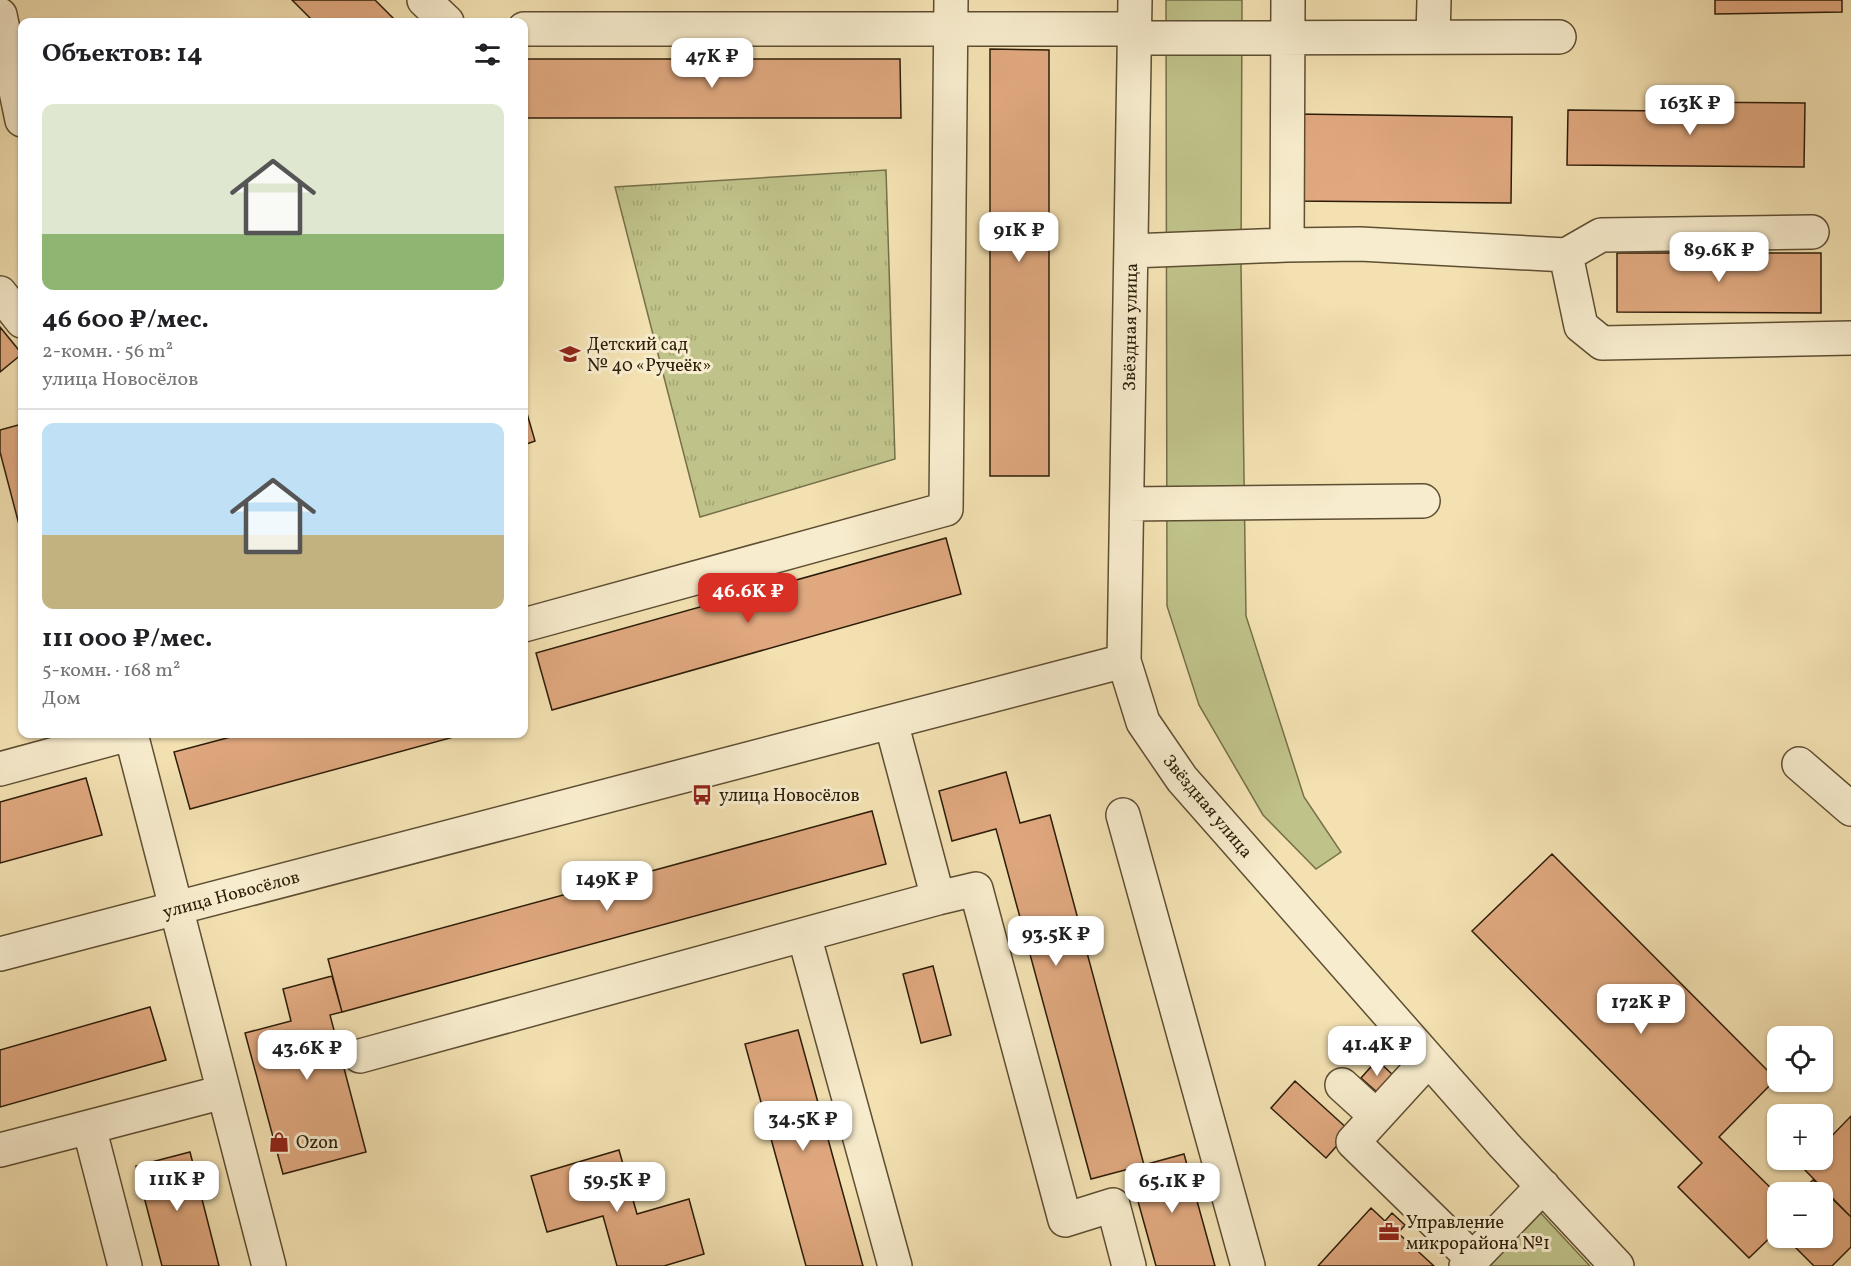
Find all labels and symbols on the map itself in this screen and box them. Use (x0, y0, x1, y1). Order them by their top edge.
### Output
pin: 47K ₽ (670, 38, 754, 89)
pin: 163K ₽ (1641, 85, 1739, 136)
pin: 91K ₽ (977, 212, 1061, 263)
pin: 89.6K ₽ (1664, 232, 1774, 283)
street label: Звёздная улица (1118, 263, 1145, 391)
place label: Детский сад № 40 «Ручеёк» (587, 333, 711, 379)
school or university icon: Детский сад № 40 «Ручеёк» (558, 342, 582, 366)
pin: 46.6K ₽ (693, 573, 803, 624)
street label: Звёздная улица (1156, 750, 1258, 864)
bus stop icon: улица Новосёлов (690, 783, 714, 807)
place label: улица Новосёлов (719, 784, 860, 809)
pin: 149K ₽ (558, 861, 656, 912)
street label: улица Новосёлов (160, 865, 303, 926)
pin: 93.5K ₽ (1001, 916, 1111, 967)
pin: 172K ₽ (1592, 984, 1690, 1035)
pin: 41.4K ₽ (1322, 1026, 1432, 1077)
pin: 43.6K ₽ (252, 1030, 362, 1081)
pin: 34.5K ₽ (748, 1101, 858, 1152)
shop icon: Ozon (267, 1130, 291, 1154)
place label: Ozon (296, 1131, 339, 1156)
pin: 111K ₽ (128, 1161, 226, 1212)
pin: 59.5K ₽ (562, 1162, 672, 1213)
pin: 65.1K ₽ (1117, 1163, 1227, 1214)
place label: Управление микрорайона №1 (1406, 1211, 1550, 1257)
office icon: Управление микрорайона №1 (1377, 1220, 1401, 1244)

